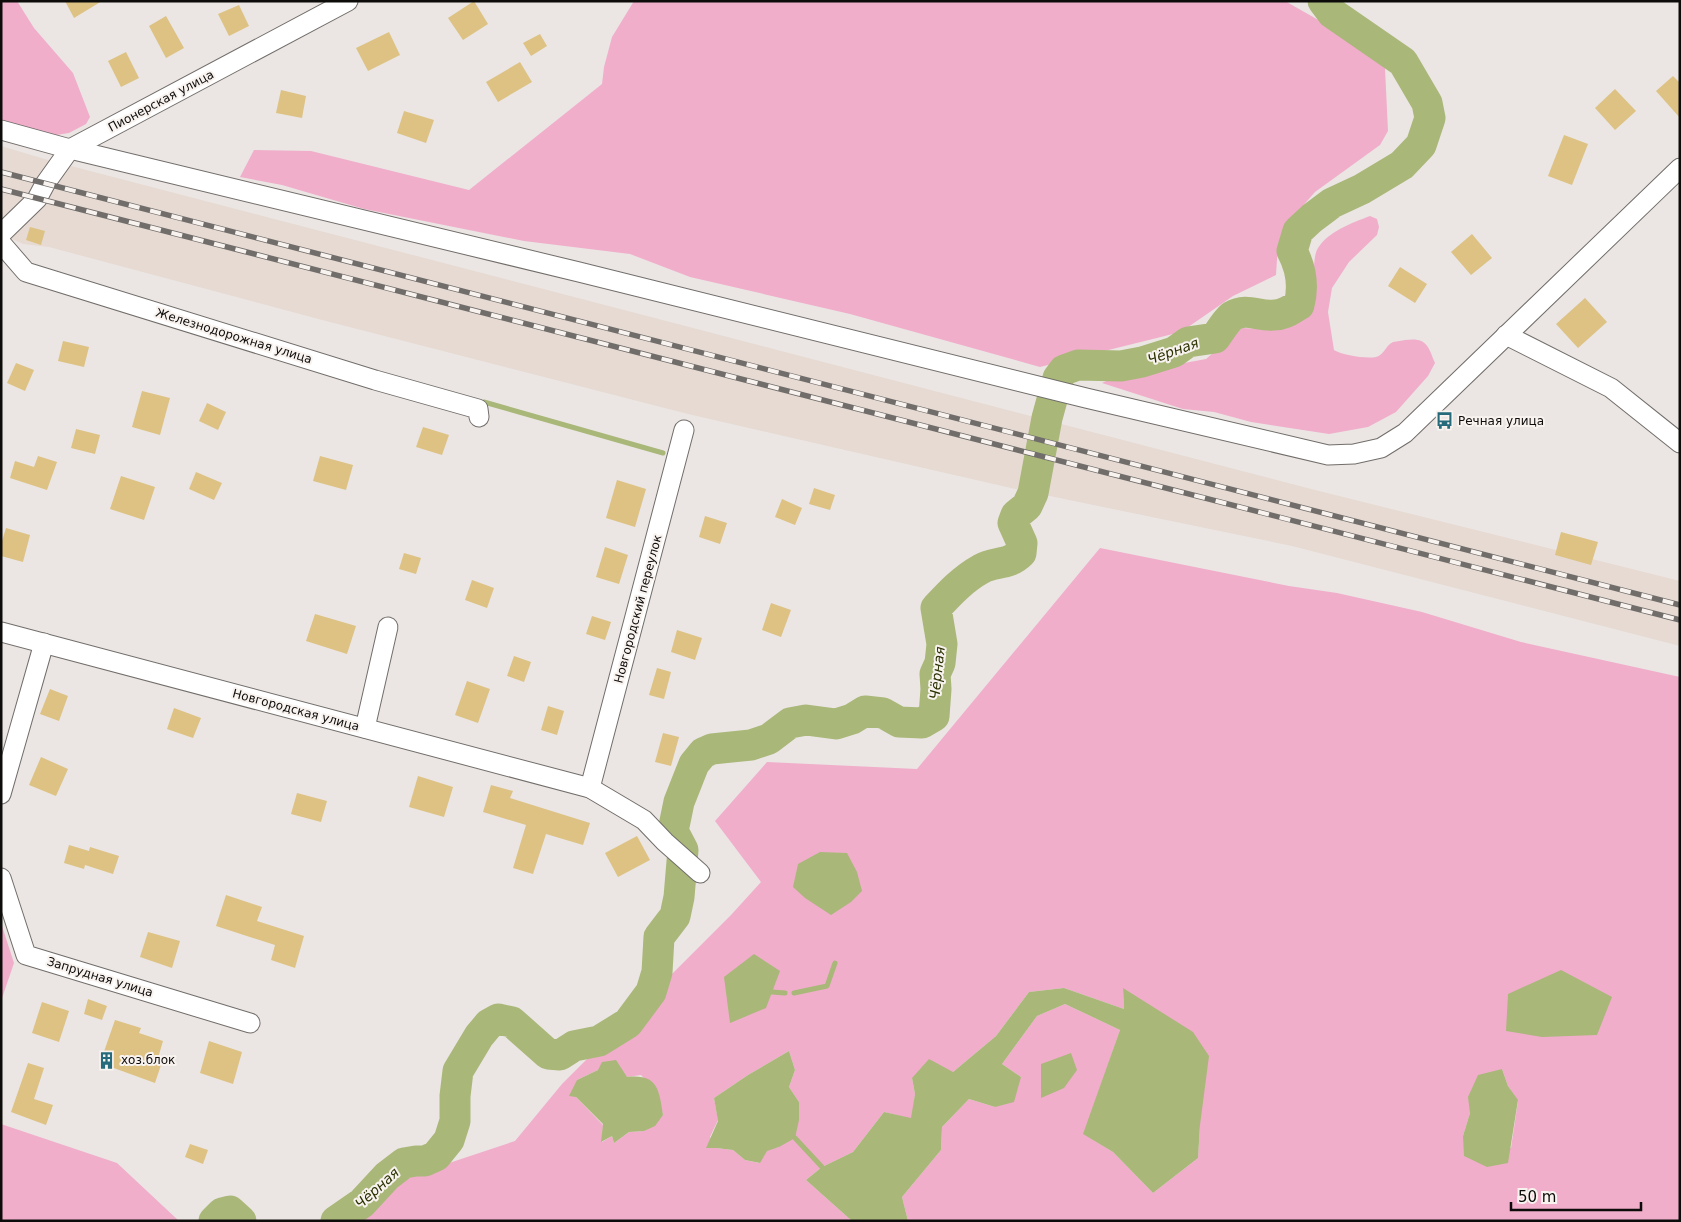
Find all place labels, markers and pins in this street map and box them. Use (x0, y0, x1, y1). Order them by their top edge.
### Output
bus stop icon: Речная улица (1434, 411, 1454, 431)
place label: Речная улица (1458, 414, 1544, 428)
building icon: хоз.блок (97, 1050, 117, 1070)
place label: хоз.блок (121, 1053, 175, 1067)

